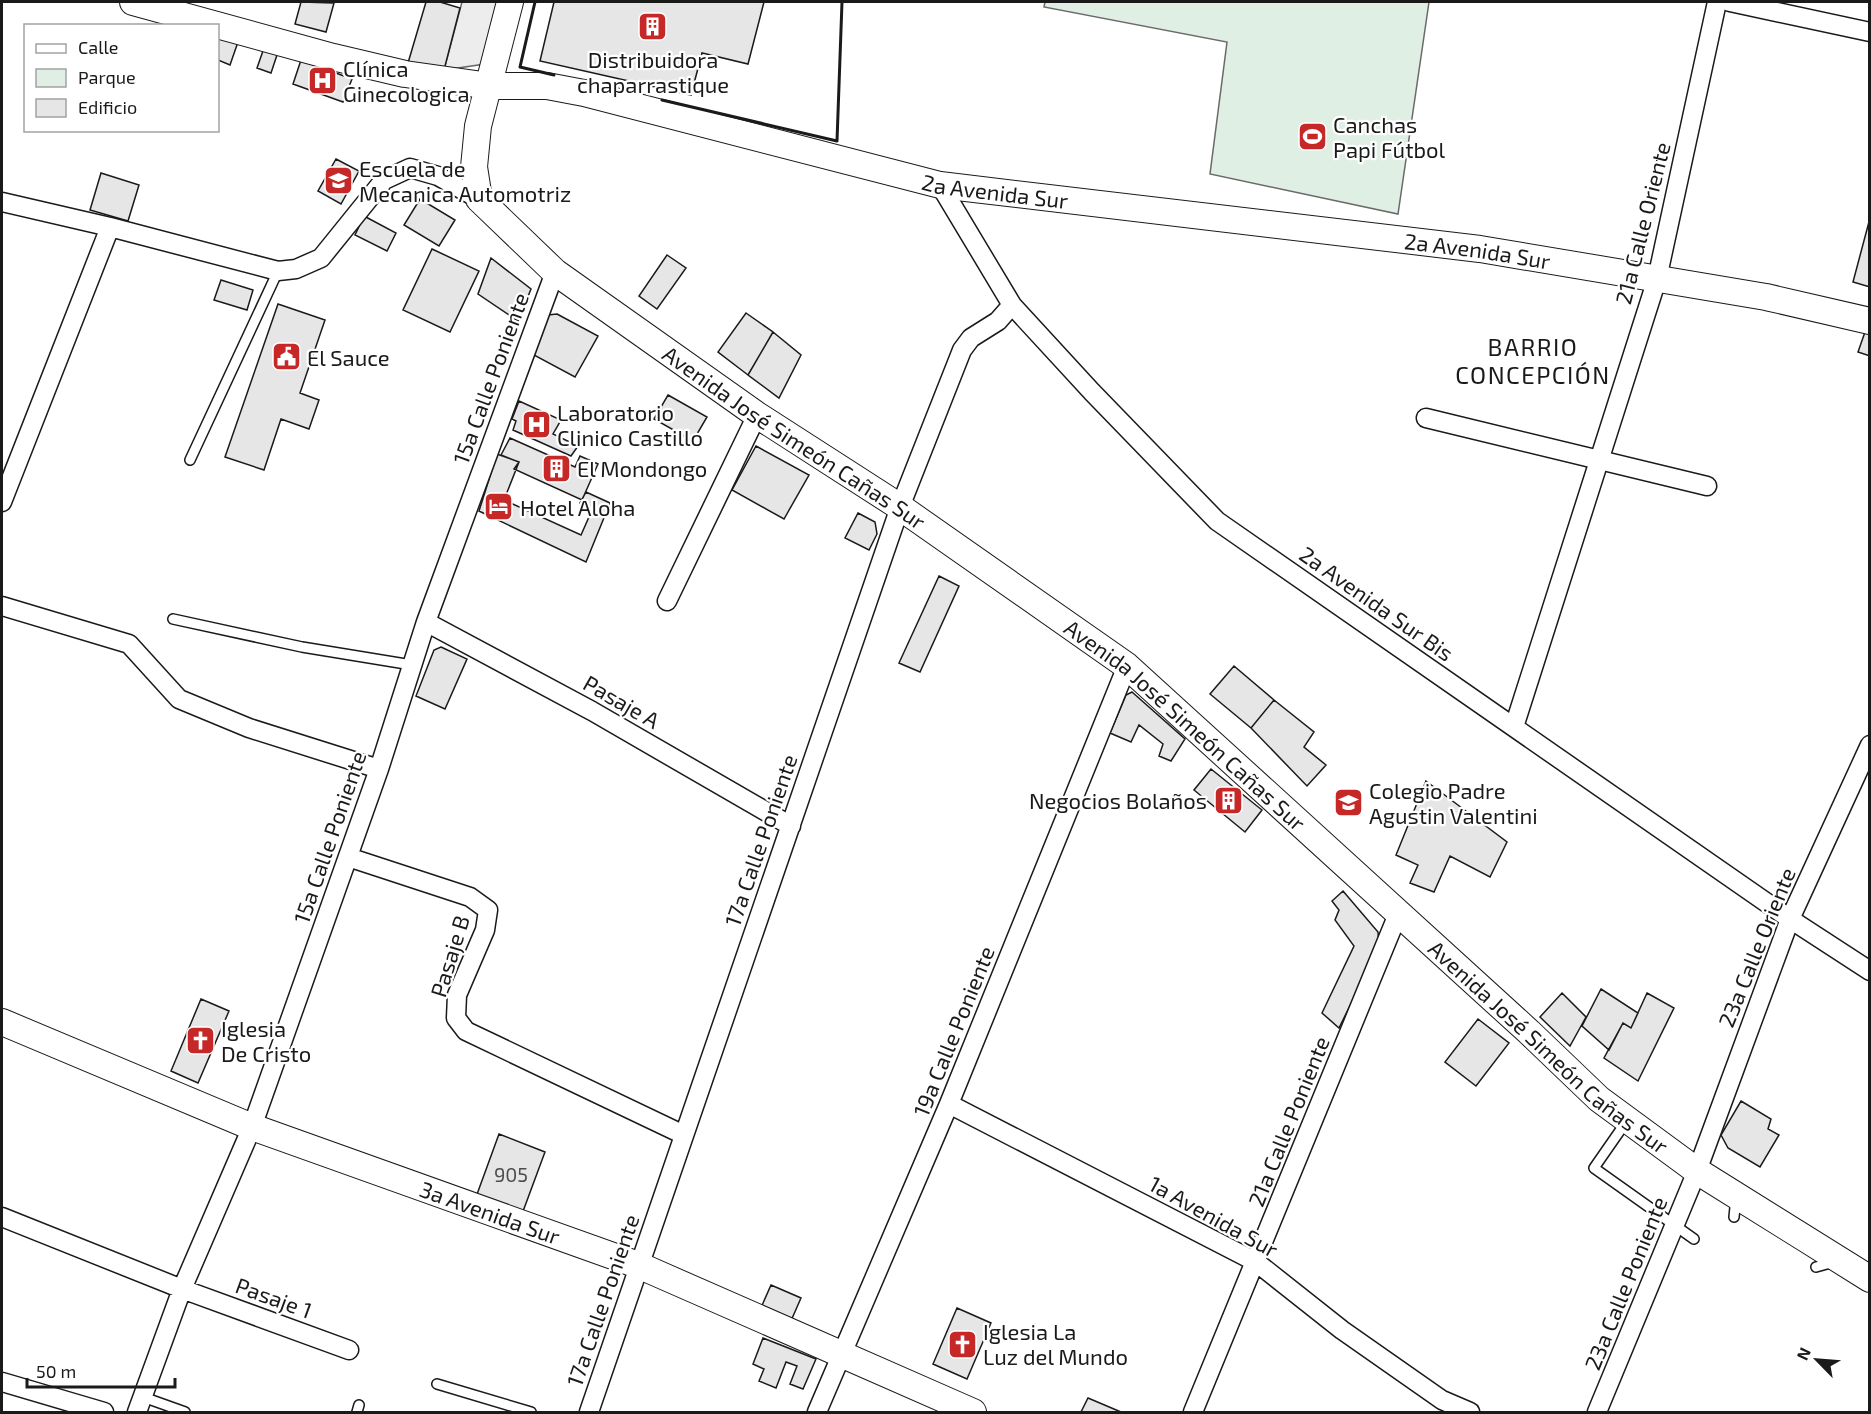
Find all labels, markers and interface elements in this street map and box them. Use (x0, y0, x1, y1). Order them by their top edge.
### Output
building icon: Distribuidora chaparrastique (637, 11, 669, 43)
legend (24, 24, 219, 132)
text: Calle (78, 36, 119, 58)
place label: Distribuidora chaparrastique (577, 46, 729, 97)
place label: Clínica Ginecologica (343, 55, 470, 106)
hospital icon: Clínica Ginecologica (306, 65, 338, 97)
text: Parque (78, 66, 136, 88)
text: Edificio (78, 96, 137, 118)
place label: Canchas Papi Fútbol (1333, 111, 1446, 162)
sports icon: Canchas Papi Fútbol (1296, 121, 1328, 153)
street label: 21a Calle Oriente (1609, 139, 1675, 307)
place label: Escuela de Mecanica Automotriz (359, 155, 571, 206)
school or university icon: Escuela de Mecanica Automotriz (322, 165, 354, 197)
street label: 2a Avenida Sur (919, 168, 1070, 213)
street label: 2a Avenida Sur (1403, 227, 1552, 274)
street label: 15a Calle Poniente (447, 289, 533, 467)
district label: BARRIO CONCEPCIÓN (1455, 332, 1611, 389)
street label: Avenida José Simeón Cañas Sur (658, 340, 931, 534)
public building icon: El Sauce (270, 341, 302, 373)
place label: El Sauce (307, 344, 390, 370)
place label: Laboratorio Clinico Castillo (557, 399, 703, 450)
hospital icon: Laboratorio Clinico Castillo (520, 409, 552, 441)
building icon: El Mondongo (540, 452, 572, 484)
place label: El Mondongo (577, 455, 707, 481)
hotel icon: Hotel Aloha (483, 491, 515, 523)
place label: Hotel Aloha (520, 494, 635, 520)
street label: 2a Avenida Sur Bis (1295, 540, 1459, 666)
street label: Avenida José Simeón Cañas Sur (1060, 614, 1311, 836)
street label: Pasaje A (579, 669, 665, 734)
street label: 15a Calle Poniente (287, 748, 371, 926)
street label: 17a Calle Poniente (718, 751, 802, 929)
place label: Colegio Padre Agustin Valentini (1369, 777, 1538, 828)
building icon: Negocios Bolaños (1212, 784, 1244, 816)
place label: Negocios Bolaños (1029, 787, 1207, 813)
school or university icon: Colegio Padre Agustin Valentini (1332, 787, 1364, 819)
street label: 23a Calle Oriente (1712, 863, 1800, 1031)
street label: Pasaje B (424, 912, 475, 1000)
street label: Avenida José Simeón Cañas Sur (1424, 935, 1674, 1159)
street label: 19a Calle Poniente (907, 942, 999, 1120)
place label: Iglesia De Cristo (221, 1015, 311, 1066)
church icon: Iglesia De Cristo (184, 1025, 216, 1057)
street label: 21a Calle Poniente (1242, 1032, 1334, 1210)
house number: 905 (494, 1162, 528, 1186)
street label: 1a Avenida Sur (1145, 1170, 1283, 1262)
street label: 3a Avenida Sur (417, 1175, 564, 1249)
street label: 23a Calle Poniente (1578, 1193, 1672, 1373)
street label: 17a Calle Poniente (560, 1211, 644, 1389)
street label: Pasaje 1 (232, 1271, 316, 1324)
place label: Iglesia La Luz del Mundo (983, 1318, 1128, 1369)
church icon: Iglesia La Luz del Mundo (946, 1328, 978, 1360)
north arrow (1787, 1330, 1847, 1390)
text: N (1792, 1344, 1814, 1363)
scale bar (27, 1351, 176, 1389)
text: 50 m (36, 1360, 76, 1382)

